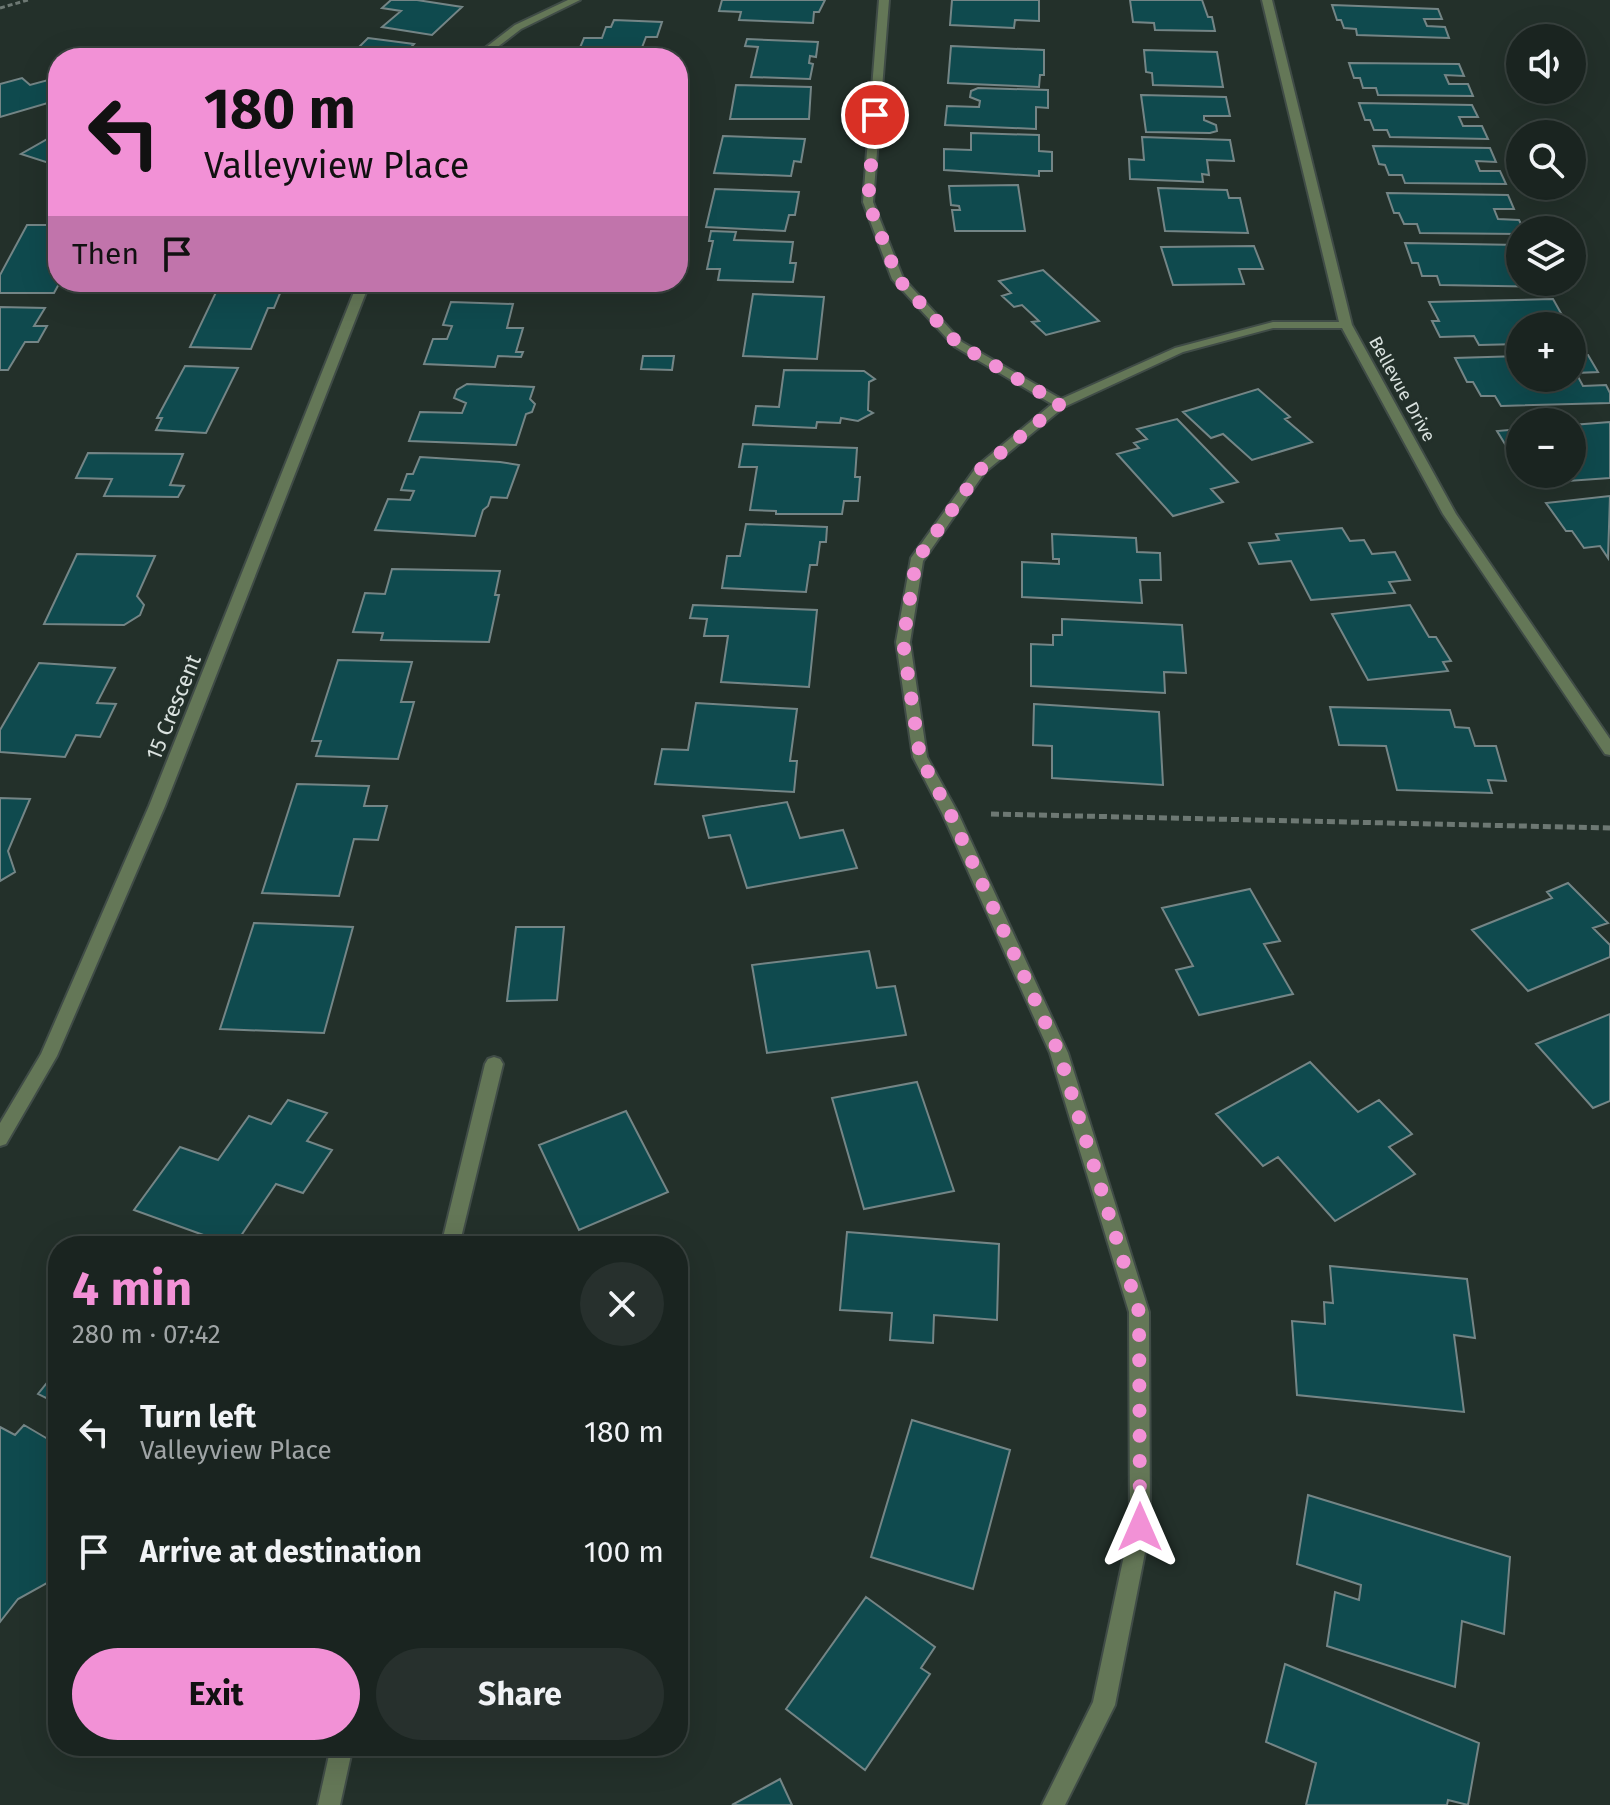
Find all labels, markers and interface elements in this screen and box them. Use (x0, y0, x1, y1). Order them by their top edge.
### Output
map controls (1506, 24, 1586, 488)
button: sound (1506, 24, 1586, 104)
text: 180 m (204, 76, 356, 143)
icon: left (72, 80, 176, 184)
pin (841, 81, 909, 149)
icon: arrive (853, 93, 897, 137)
button: search (1506, 120, 1586, 200)
text: Valleyview Place (204, 144, 469, 188)
button: layers (1506, 216, 1586, 296)
icon: arrive (155, 232, 199, 276)
text: Then (72, 236, 139, 272)
button: + (1506, 312, 1586, 392)
street label: Bellevue Drive (1364, 332, 1440, 446)
button: − (1506, 408, 1586, 488)
street label: 15 Crescent (140, 650, 207, 764)
text: 4 min (72, 1260, 192, 1318)
button: close (580, 1262, 664, 1346)
text: 280 m · 07:42 (72, 1319, 221, 1350)
text: Turn left (140, 1399, 256, 1435)
icon: left (72, 1410, 116, 1454)
text: 180 m (584, 1414, 664, 1450)
text: Valleyview Place (140, 1435, 332, 1466)
position arrow (1098, 1485, 1182, 1569)
icon: arrive (72, 1530, 116, 1574)
text: Arrive at destination (140, 1534, 422, 1570)
text: 100 m (584, 1534, 664, 1570)
button: Exit (72, 1648, 360, 1740)
button: Share (376, 1648, 664, 1740)

